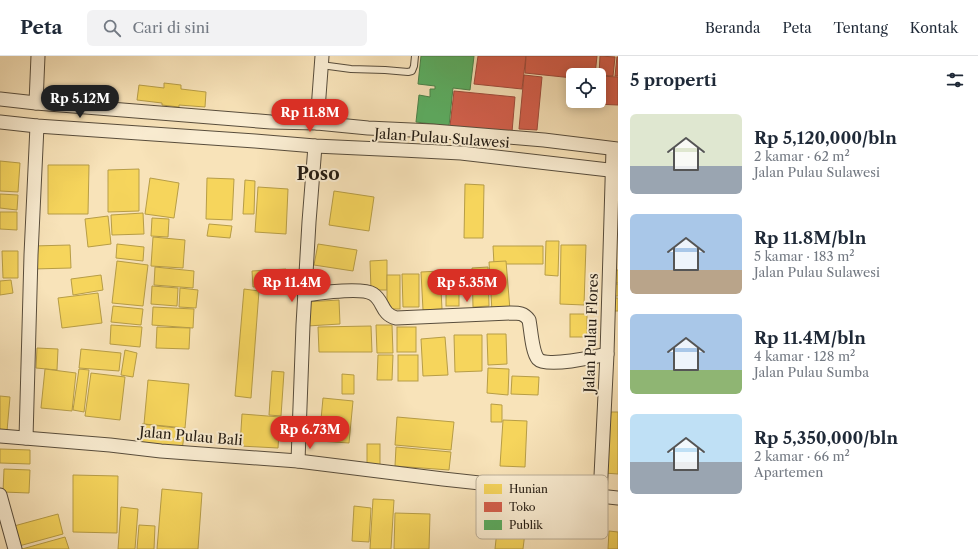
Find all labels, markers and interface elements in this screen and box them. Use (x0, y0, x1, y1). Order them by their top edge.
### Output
search box (87, 10, 367, 46)
text: Peta (20, 16, 63, 39)
icon: search (101, 17, 123, 39)
text: Cari di sini (133, 18, 210, 37)
text: Beranda (705, 19, 761, 37)
text: Peta (783, 19, 812, 37)
text: Tentang (834, 19, 888, 37)
text: Kontak (910, 19, 958, 37)
map controls (566, 68, 606, 108)
button: locate (566, 68, 606, 108)
icon: filters (944, 69, 966, 91)
text: 5 properti (630, 70, 717, 90)
pin: Rp 5.12M (39, 85, 121, 119)
text: Rp 5.12M (50, 90, 110, 106)
pin: Rp 11.8M (269, 99, 351, 133)
text: Rp 11.8M (280, 104, 340, 120)
street label: Jalan Pulau Sulawesi (372, 124, 510, 152)
text: Rp 5,120,000/bln (754, 128, 897, 148)
icon: home (662, 130, 710, 178)
text: 2 kamar · 62 m² (754, 148, 850, 164)
district label: Poso (296, 163, 340, 185)
text: Jalan Pulau Sulawesi (754, 164, 880, 180)
text: Rp 11.8M/bln (754, 228, 866, 248)
icon: home (662, 230, 710, 278)
text: 5 kamar · 183 m² (754, 248, 855, 264)
text: Jalan Pulau Sulawesi (754, 264, 880, 280)
pin: Rp 11.4M (251, 269, 333, 303)
pin: Rp 5.35M (426, 269, 508, 303)
street label: Jalan Pulau Flores (580, 273, 602, 395)
text: Rp 11.4M (263, 274, 321, 290)
text: Rp 5.35M (436, 274, 498, 290)
text: Rp 11.4M/bln (754, 328, 866, 348)
icon: home (662, 330, 710, 378)
text: 4 kamar · 128 m² (754, 348, 855, 364)
text: Jalan Pulau Sumba (754, 364, 869, 380)
pin: Rp 6.73M (269, 416, 351, 450)
text: Rp 6.73M (279, 421, 341, 437)
street label: Jalan Pulau Bali (137, 422, 243, 449)
text: Rp 5,350,000/bln (754, 428, 898, 448)
icon: home (662, 430, 710, 478)
text: 2 kamar · 66 m² (754, 448, 850, 464)
text: Apartemen (754, 464, 823, 480)
legend (476, 475, 608, 539)
text: Hunian (509, 482, 548, 496)
text: Toko (509, 500, 536, 514)
text: Publik (509, 518, 543, 532)

